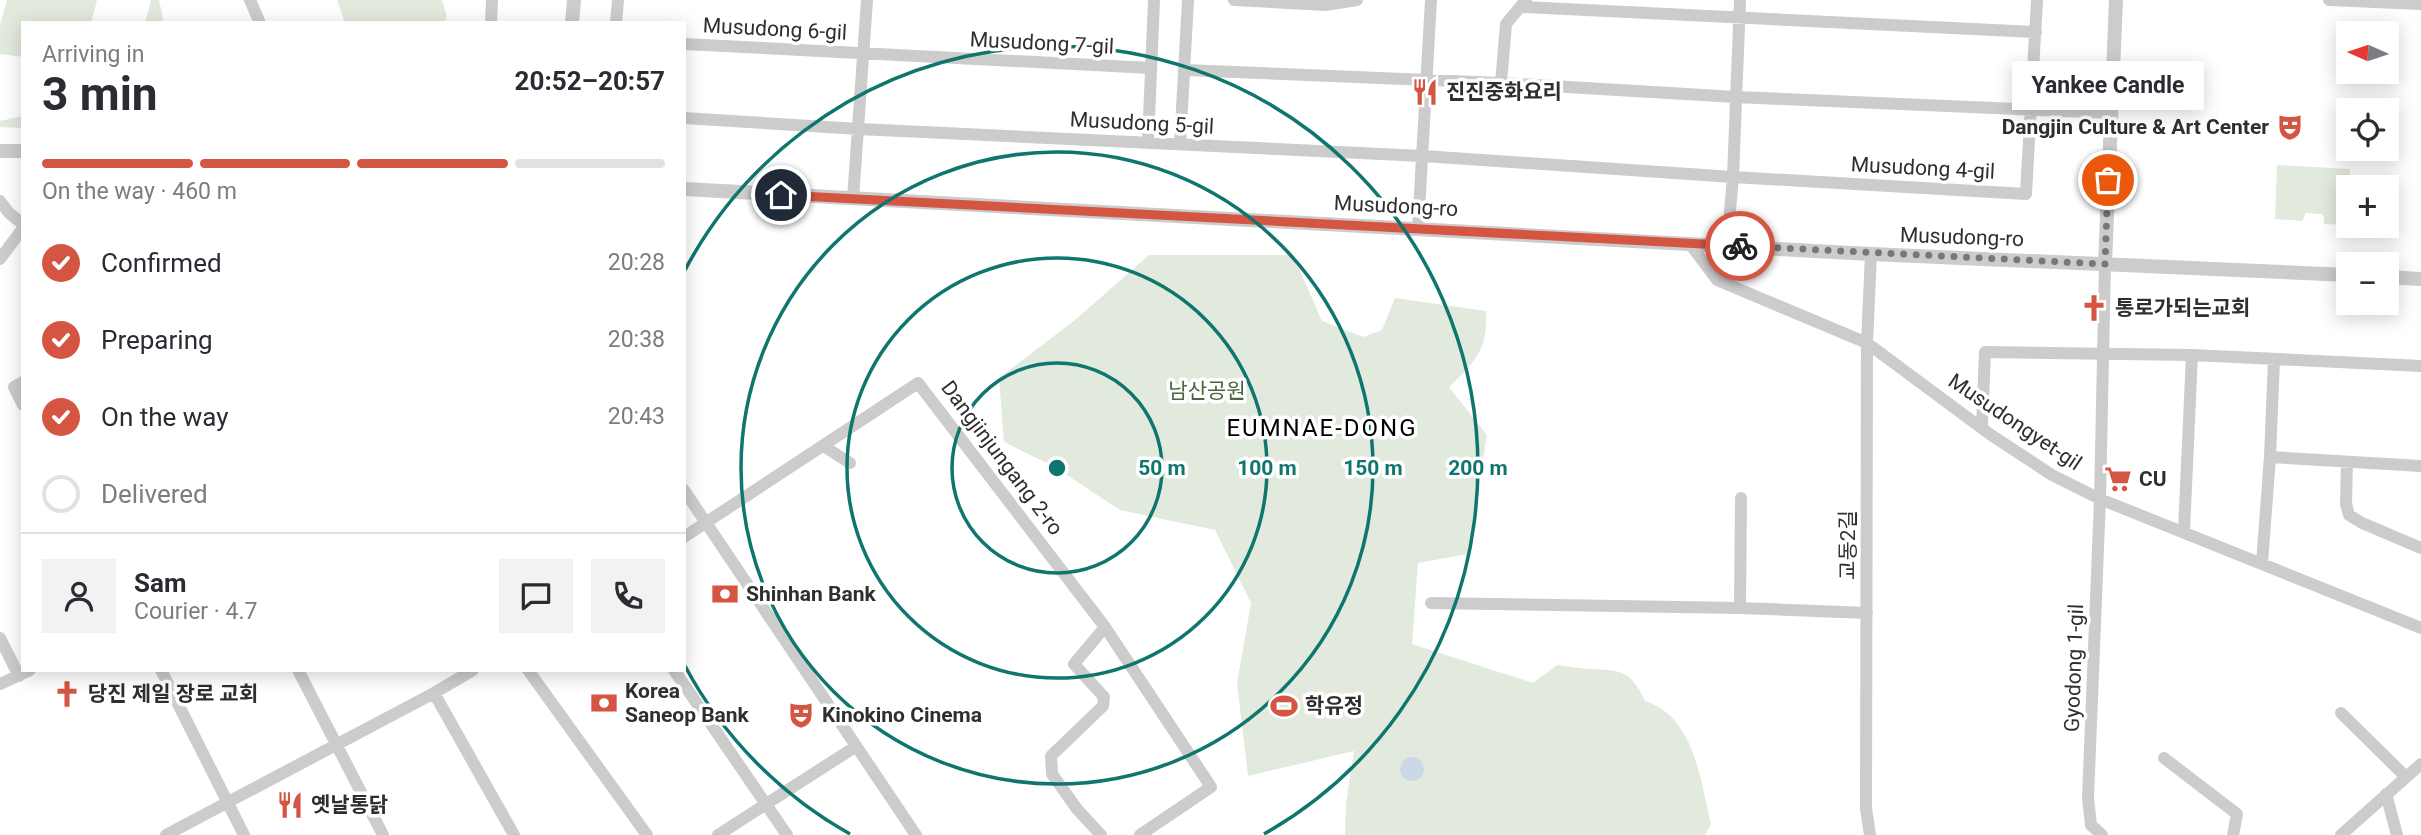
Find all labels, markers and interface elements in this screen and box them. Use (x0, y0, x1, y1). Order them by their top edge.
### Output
street label: Musudong 6-gil (702, 13, 848, 45)
north arrow (2336, 21, 2399, 84)
map controls (2336, 21, 2399, 315)
street label: Musudong 7-gil (969, 27, 1115, 59)
text: Arriving in (42, 41, 145, 68)
callout: Yankee Candle (2012, 61, 2204, 110)
text: 20:52–20:57 (515, 66, 665, 96)
text: 3 min (42, 67, 158, 121)
text: Yankee Candle (2031, 72, 2185, 99)
restaurant icon: 진진중화요리 (1410, 77, 1440, 107)
place label: 진진중화요리 (1446, 80, 1562, 104)
button: locate (2336, 98, 2399, 161)
street label: Musudong 5-gil (1069, 107, 1215, 139)
theatre icon: Dangjin Culture & Art Center (2275, 112, 2305, 142)
place label: Dangjin Culture & Art Center (2002, 115, 2269, 139)
pin (2078, 150, 2138, 210)
street label: Musudong 4-gil (1850, 152, 1996, 184)
icon: bag (2089, 161, 2127, 199)
pin (751, 165, 811, 225)
button: + (2336, 175, 2399, 238)
icon: home (762, 176, 800, 214)
text: On the way · 460 m (42, 178, 237, 205)
street label: Musudong-ro (1333, 191, 1459, 221)
courier (1705, 211, 1775, 281)
street label: Musudong-ro (1900, 223, 2025, 251)
icon: bike (1721, 227, 1759, 265)
icon: check (42, 244, 80, 282)
text: Confirmed (101, 248, 222, 278)
text: 20:28 (608, 249, 665, 276)
button: − (2336, 252, 2399, 315)
church icon: 통로가되는교회 (2079, 293, 2109, 323)
place label: 통로가되는교회 (2115, 296, 2250, 320)
icon: check (42, 321, 80, 359)
text: Preparing (101, 325, 213, 355)
text: 20:38 (608, 326, 665, 353)
street label: Musudongyet-gil (1944, 369, 2086, 475)
street label: Dangjinjungang 2-ro (936, 376, 1068, 540)
park label: 남산공원 (1168, 379, 1246, 403)
icon: check (42, 398, 80, 436)
text: On the way (101, 402, 229, 432)
text: 20:43 (608, 403, 665, 430)
district label: EUMNAE-DONG (1226, 414, 1418, 442)
centre of rings (1045, 456, 1069, 480)
text: 50 m (1138, 456, 1186, 480)
text: 100 m (1237, 456, 1297, 480)
text: 150 m (1343, 456, 1403, 480)
text: 200 m (1448, 456, 1508, 480)
supermarket icon: CU (2103, 464, 2133, 494)
place label: CU (2139, 467, 2167, 491)
text: Delivered (101, 479, 208, 509)
street label: 교동2길 (1836, 510, 1860, 580)
button: person (42, 559, 116, 633)
button: chat (499, 559, 573, 633)
button: phone (591, 559, 665, 633)
text: Sam (134, 568, 186, 598)
bank icon: Shinhan Bank (710, 579, 740, 609)
place label: Shinhan Bank (746, 582, 876, 606)
text: Courier · 4.7 (134, 598, 257, 625)
street label: Gyodong 1-gil (2060, 604, 2088, 732)
church icon: 당진 제일 장로 교회 (52, 679, 82, 709)
place label: Korea Saneop Bank (625, 679, 750, 727)
place label: 당진 제일 장로 교회 (88, 682, 258, 706)
bank icon: Korea Saneop Bank (589, 688, 619, 718)
sports icon: 학유정 (1269, 691, 1299, 721)
place label: 학유정 (1305, 694, 1363, 718)
theatre icon: Kinokino Cinema (786, 700, 816, 730)
place label: Kinokino Cinema (822, 703, 982, 727)
restaurant icon: 옛날통닭 (275, 790, 305, 820)
place label: 옛날통닭 (311, 793, 388, 817)

